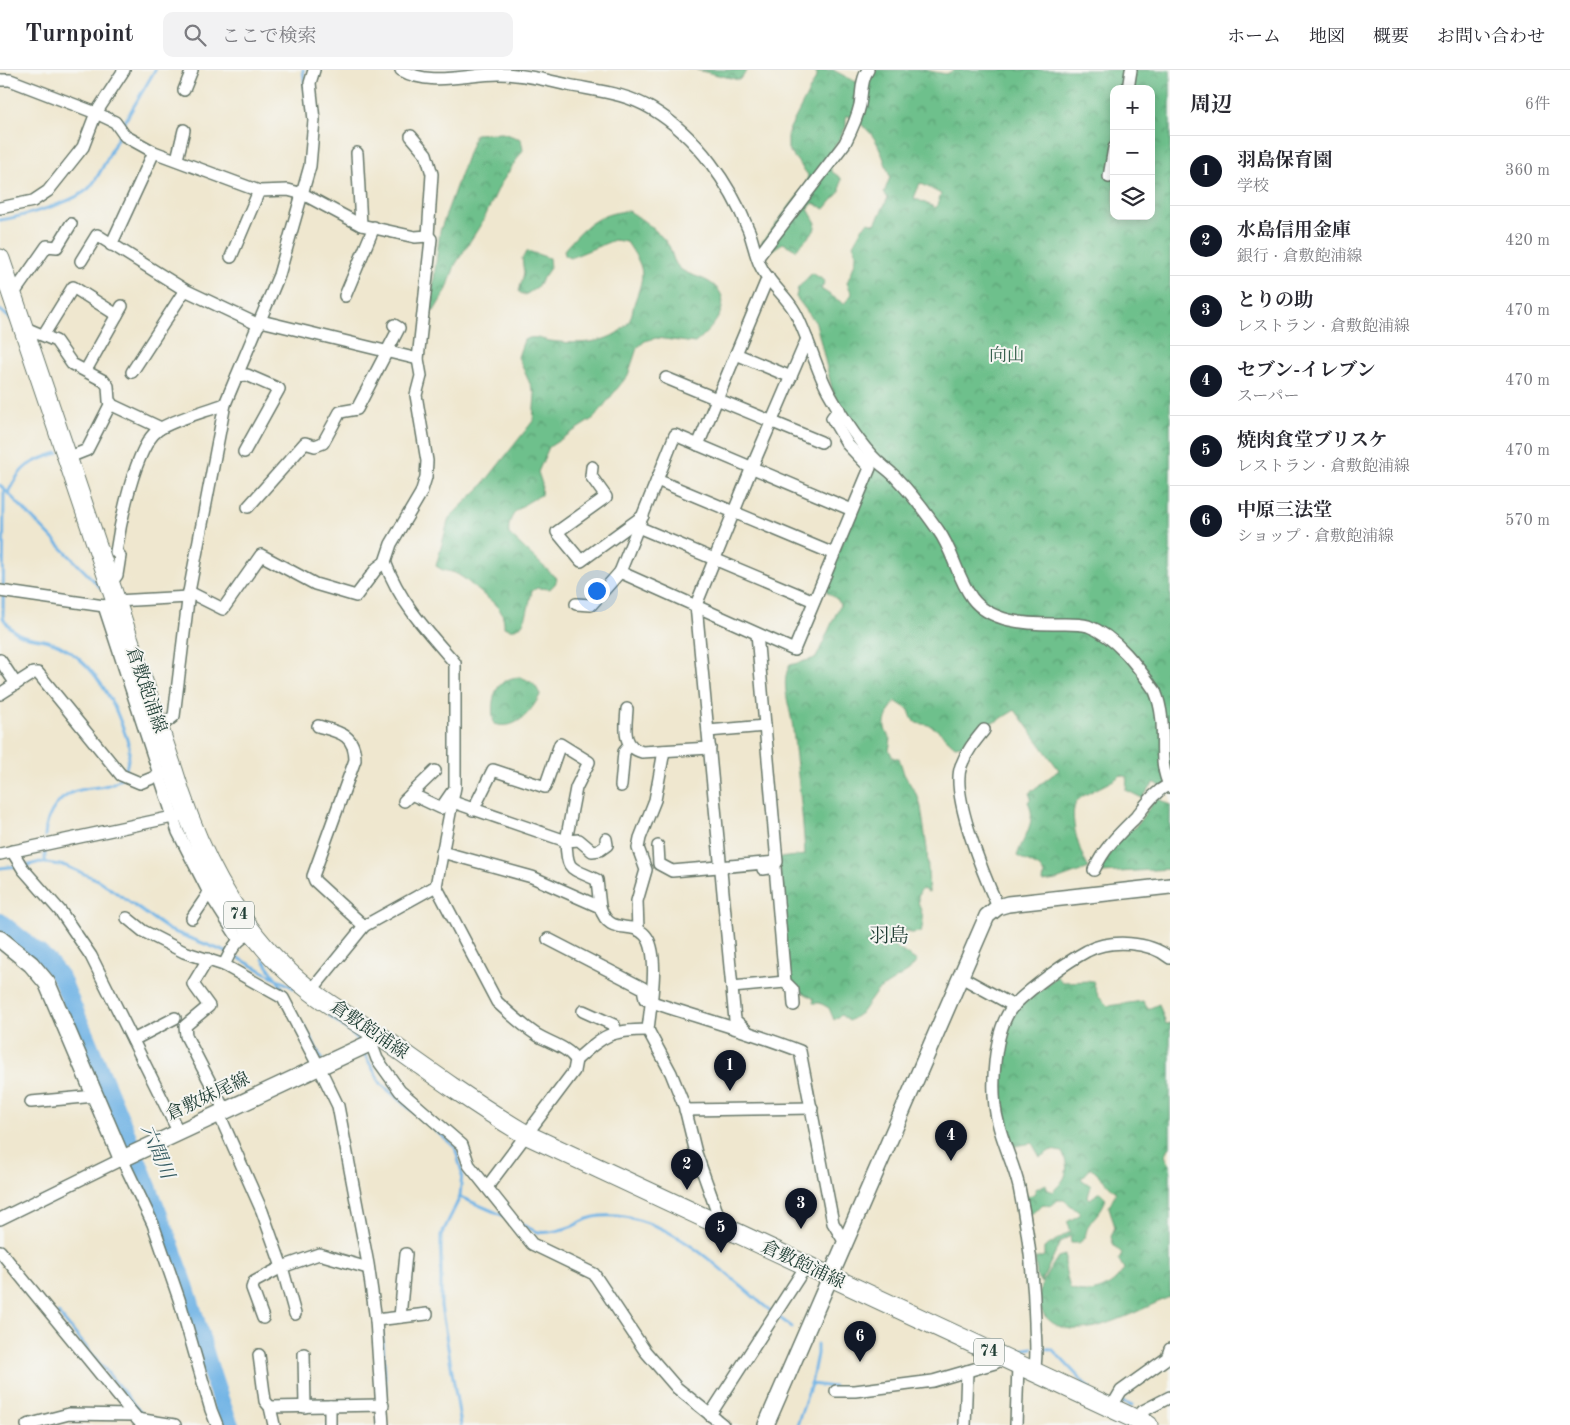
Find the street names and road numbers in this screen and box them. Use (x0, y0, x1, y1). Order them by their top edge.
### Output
street label: 倉敷飽浦線 (123, 644, 171, 735)
road number: 74 (224, 902, 254, 928)
street label: 倉敷飽浦線 (327, 996, 412, 1063)
street label: 倉敷妹尾線 (163, 1068, 253, 1124)
street label: 倉敷飽浦線 (758, 1236, 848, 1292)
road number: 74 (974, 1338, 1004, 1365)

